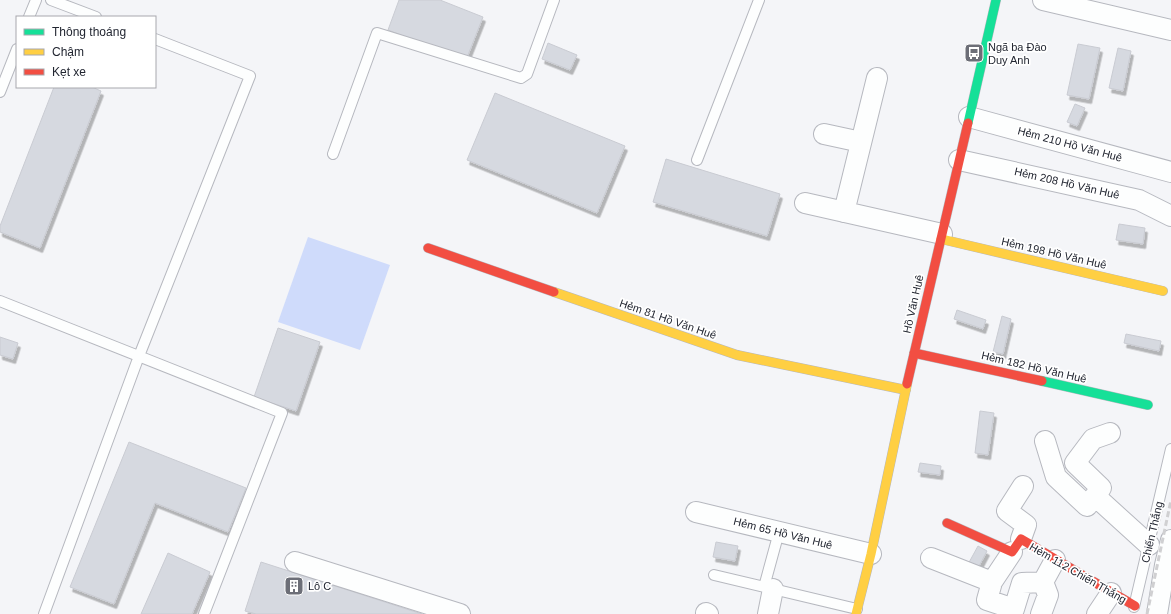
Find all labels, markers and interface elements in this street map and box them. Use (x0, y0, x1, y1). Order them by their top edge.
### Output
legend (16, 16, 156, 88)
text: Thông thoáng (52, 25, 126, 39)
place label: Ngã ba Đào Duy Anh (988, 41, 1047, 66)
bus stop icon: Ngã ba Đào Duy Anh (963, 42, 985, 64)
text: Chậm (52, 45, 84, 59)
text: Kẹt xe (52, 65, 86, 79)
street label: Hẻm 210 Hồ Văn Huê (1016, 124, 1124, 164)
street label: Hẻm 208 Hồ Văn Huê (1013, 165, 1121, 201)
street label: Hẻm 198 Hồ Văn Huê (1000, 235, 1108, 271)
street label: Hồ Văn Huê (900, 273, 926, 335)
street label: Hẻm 81 Hồ Văn Huê (618, 297, 718, 341)
street label: Hẻm 182 Hồ Văn Huê (980, 349, 1088, 385)
street label: Chiến Thắng (1139, 500, 1165, 564)
street label: Hẻm 65 Hồ Văn Huê (732, 515, 834, 551)
street label: Hẻm 112 Chiến Thắng (1028, 540, 1128, 606)
building icon: Lô C (283, 575, 305, 597)
place label: Lô C (308, 580, 331, 592)

